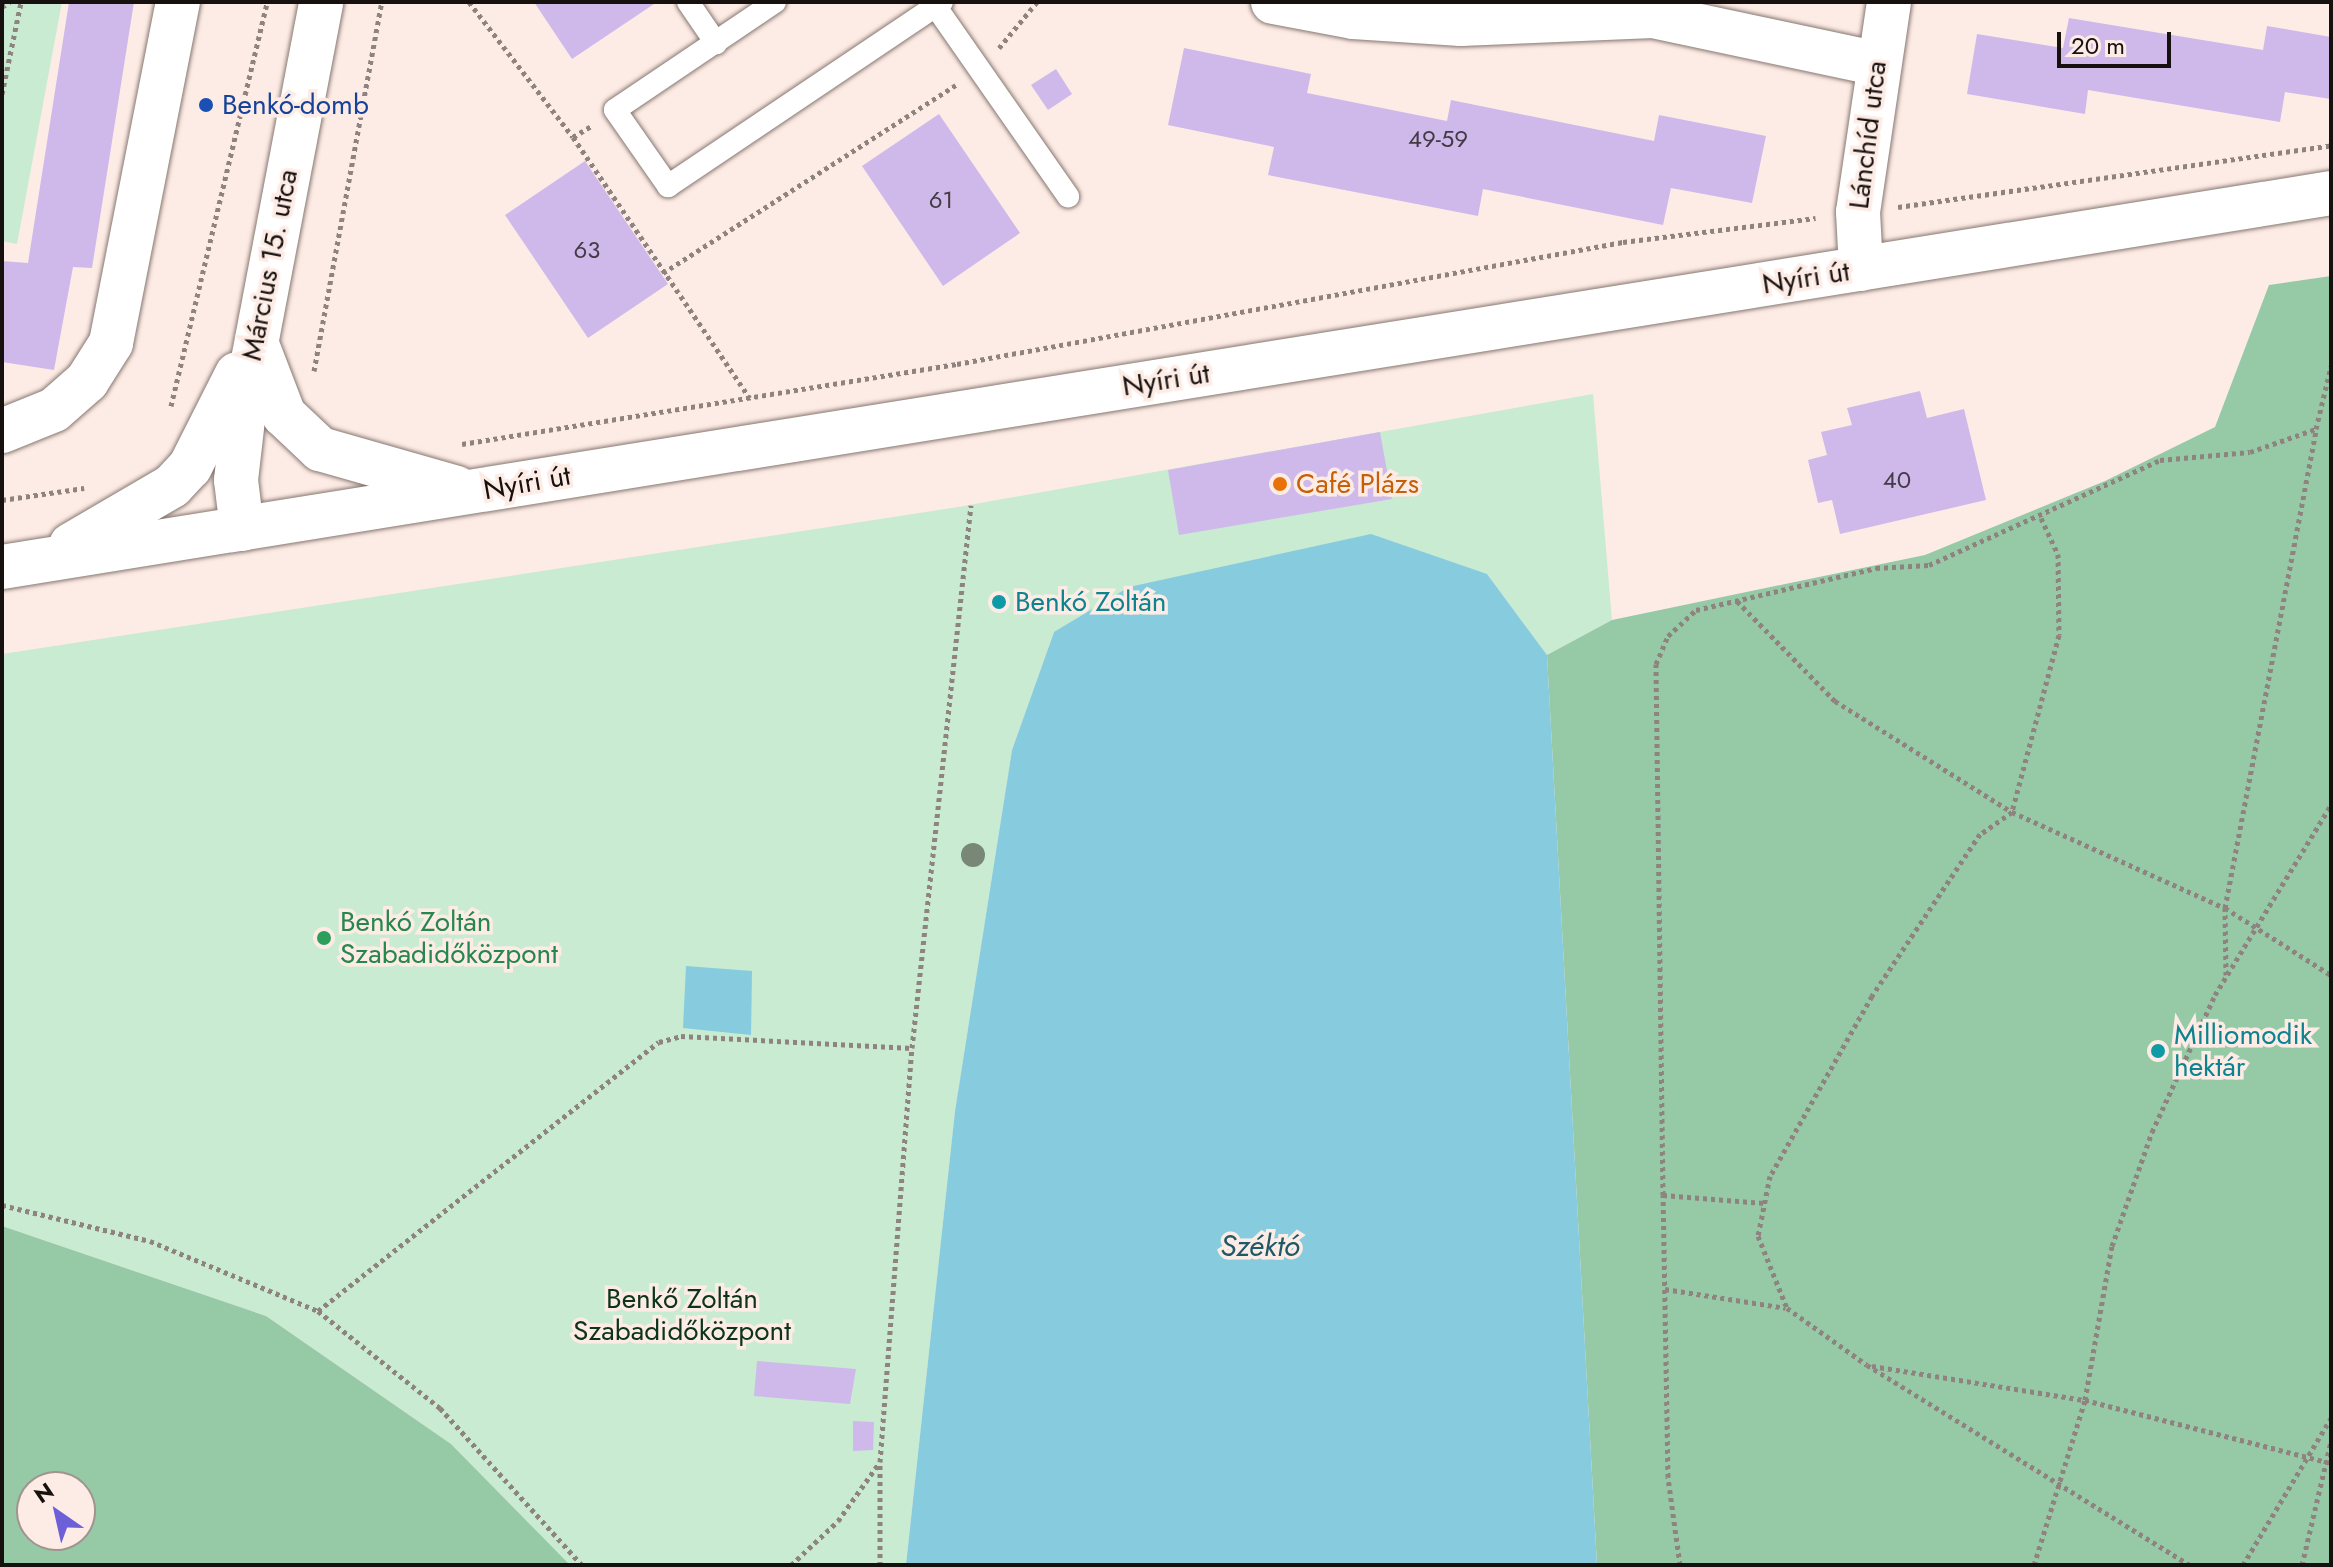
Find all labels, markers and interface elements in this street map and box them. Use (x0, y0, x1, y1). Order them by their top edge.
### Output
scale bar (2061, 16, 2175, 66)
text: 20 m (2071, 28, 2125, 63)
street label: Lánchíd utca (1842, 59, 1894, 211)
place label: Benkó-domb (222, 88, 369, 122)
marker: Benkó-domb (197, 96, 215, 114)
house number: 49-59 (1408, 125, 1468, 153)
street label: Március 15. utca (235, 167, 305, 363)
house number: 61 (929, 186, 953, 214)
house number: 63 (574, 236, 600, 264)
street label: Nyíri út (1760, 255, 1852, 301)
street label: Nyíri út (1120, 357, 1212, 403)
street label: Nyíri út (481, 459, 573, 507)
house number: 40 (1883, 466, 1911, 494)
place label: Café Plázs (1296, 467, 1419, 501)
marker: Café Plázs (1271, 475, 1289, 493)
place label: Benkó Zoltán (1015, 585, 1166, 619)
marker: Benkó Zoltán (990, 593, 1008, 611)
place label: Benkó Zoltán Szabadidőközpont (340, 905, 558, 971)
marker: Benkó Zoltán Szabadidőközpont (315, 929, 333, 947)
place label: Milliomodik hektár (2174, 1018, 2312, 1084)
marker: Milliomodik hektár (2149, 1042, 2167, 1060)
water label: Széktó (1220, 1228, 1300, 1264)
park label: Benkő Zoltán Szabadidőközpont (573, 1282, 791, 1348)
north arrow (16, 1471, 96, 1551)
text: N (28, 1475, 60, 1511)

